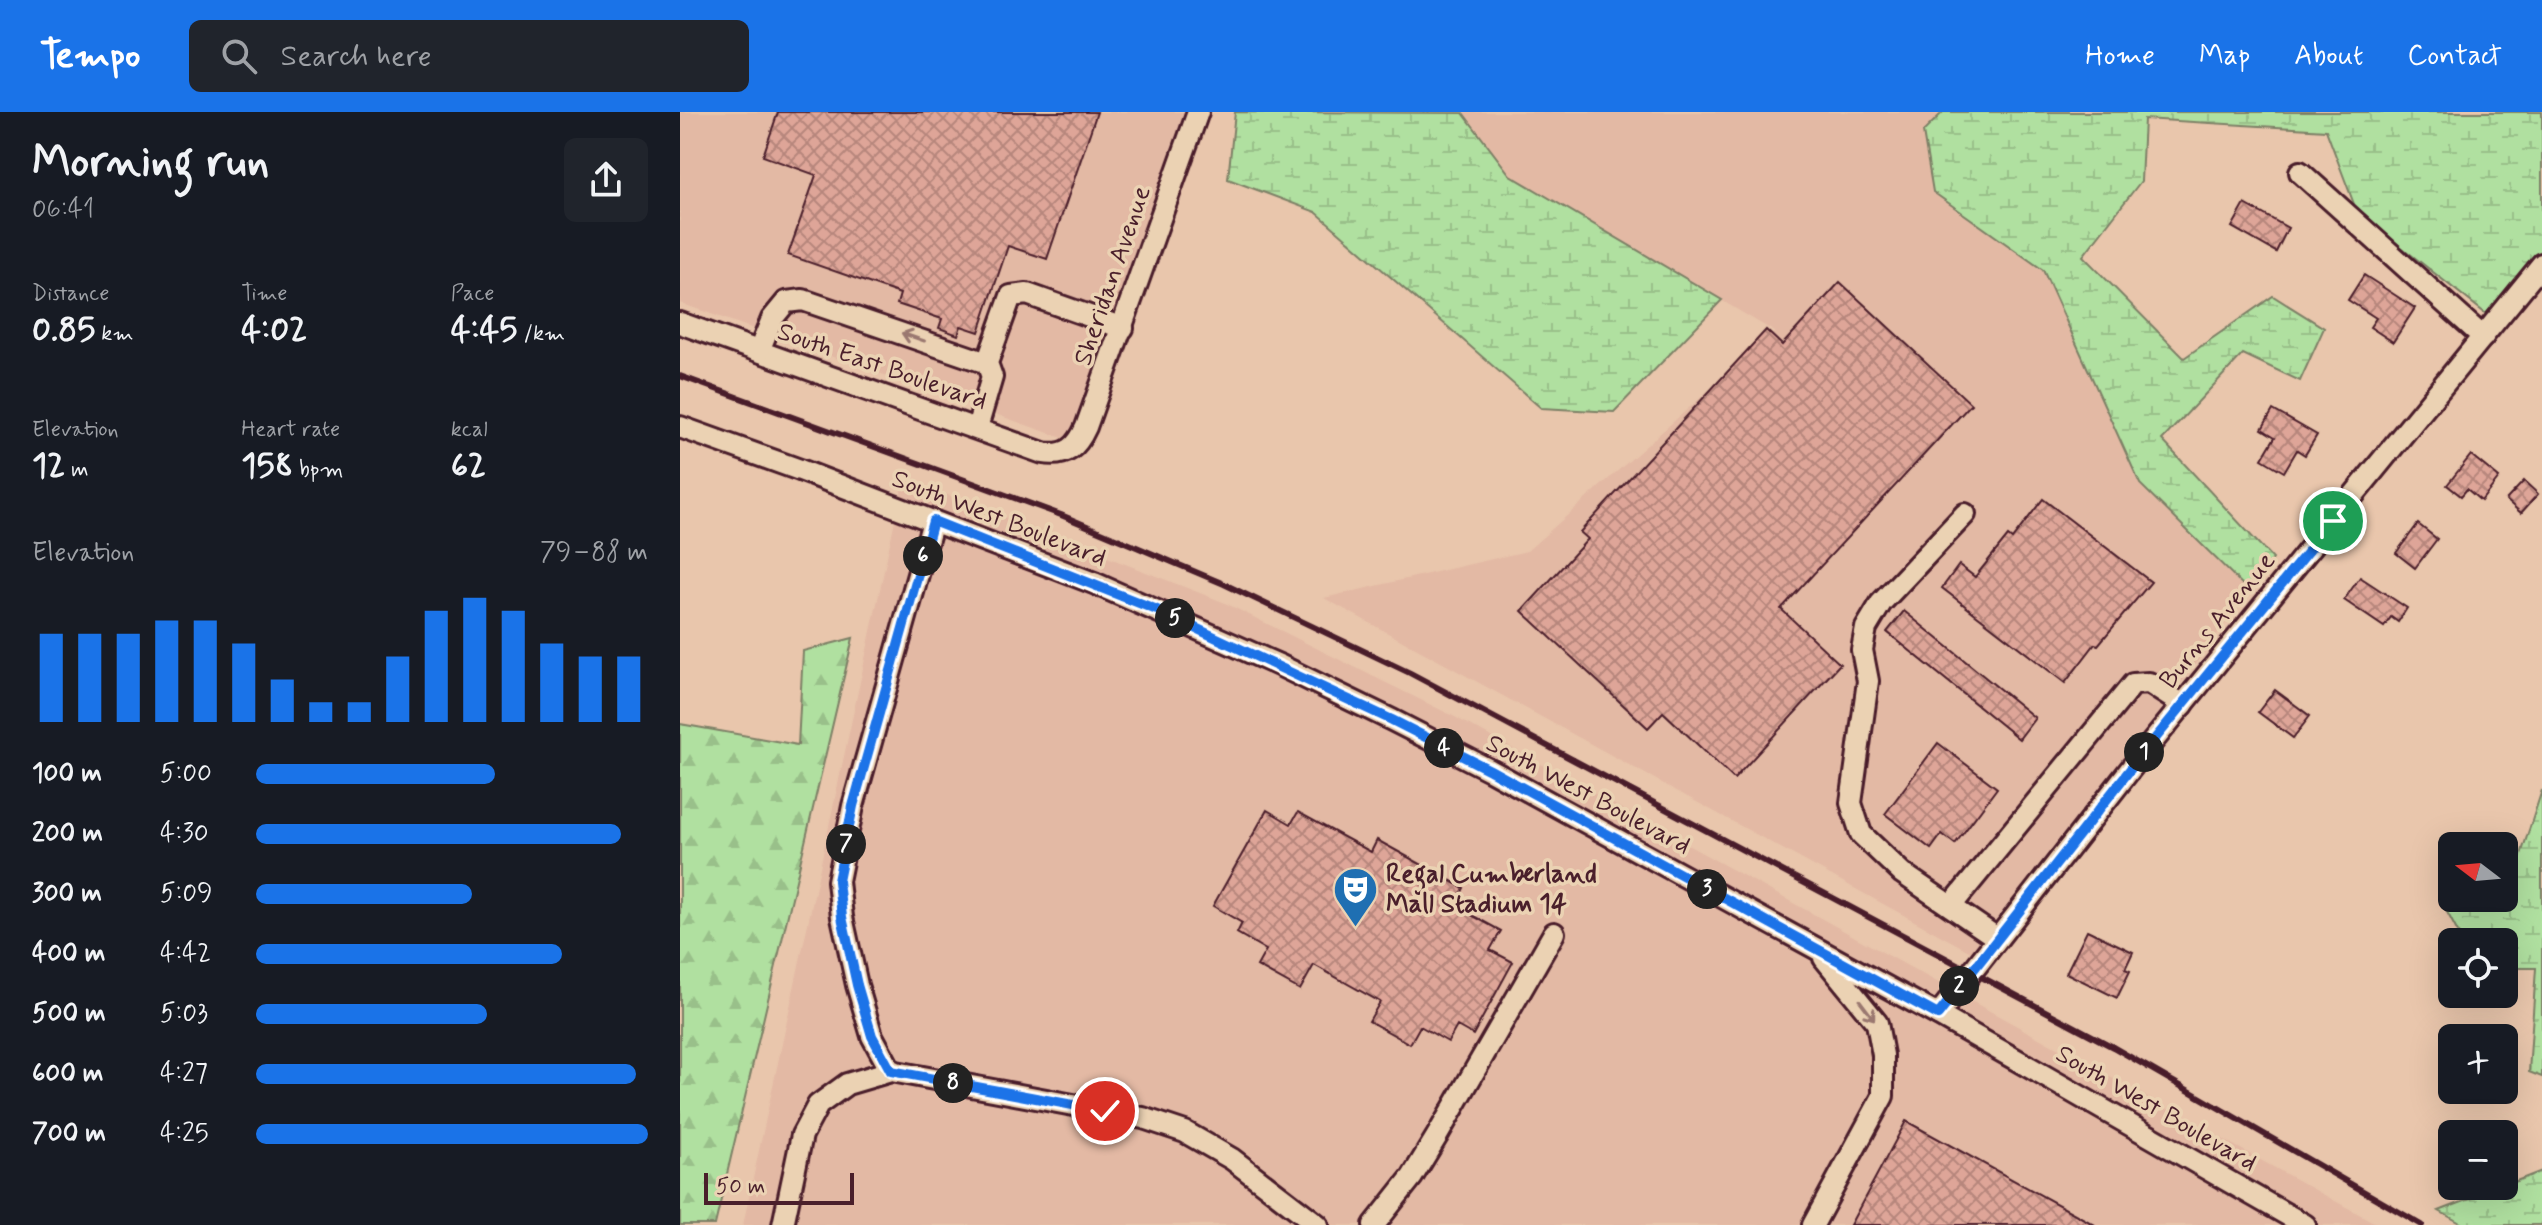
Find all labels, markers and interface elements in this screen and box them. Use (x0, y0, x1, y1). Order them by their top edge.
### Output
search box (189, 20, 749, 92)
text: Tempo (40, 32, 141, 81)
icon: search (217, 34, 261, 78)
text: Search here (281, 37, 432, 76)
text: Home (2085, 38, 2155, 75)
text: Map (2199, 38, 2250, 75)
text: About (2294, 38, 2363, 75)
text: Contact (2407, 38, 2502, 75)
text: Morning run (32, 134, 269, 192)
button: share (564, 138, 648, 222)
street label: Sheridan Avenue (1066, 181, 1160, 370)
text: 06:41 (32, 193, 94, 227)
text: Distance (32, 280, 109, 308)
text: Time (241, 280, 287, 308)
text: Pace (451, 280, 494, 308)
text: 0.85 (32, 308, 95, 353)
text: 4:02 (241, 308, 307, 353)
text: 4:45 (451, 308, 517, 353)
street label: South East Boulevard (773, 315, 991, 419)
text: km (95, 320, 133, 348)
text: /km (517, 320, 565, 348)
one-way arrow (901, 329, 926, 344)
text: Elevation (32, 416, 119, 444)
text: Heart rate (241, 416, 340, 444)
text: kcal (451, 416, 488, 444)
text: 12 (32, 444, 65, 489)
text: 158 (241, 444, 293, 489)
text: 62 (451, 444, 486, 489)
text: m (65, 456, 89, 484)
text: bpm (293, 456, 343, 484)
street label: South West Boulevard (887, 462, 1111, 576)
pin (2299, 487, 2367, 555)
icon: arrive (2311, 499, 2355, 543)
text: Elevation (32, 536, 134, 570)
text: 79–88 m (540, 536, 648, 570)
pin: 6 (903, 536, 943, 576)
text: 6 (917, 542, 929, 570)
street label: Burns Avenue (2152, 545, 2284, 696)
pin: 5 (1155, 598, 1195, 638)
text: 5 (1168, 604, 1182, 632)
street label: South West Boulevard (1480, 727, 1696, 863)
pin: 4 (1424, 728, 1464, 768)
pin: 1 (2124, 732, 2164, 772)
text: 4 (1438, 734, 1450, 762)
text: 1 (2139, 738, 2149, 766)
text: 100 m (32, 757, 102, 791)
text: 5:00 (160, 757, 212, 791)
text: 200 m (32, 817, 103, 851)
text: 4:30 (160, 817, 209, 851)
pin: 7 (826, 824, 866, 864)
text: 7 (839, 830, 853, 858)
north arrow (2438, 832, 2518, 912)
map controls (2438, 832, 2518, 1200)
place label: Regal Cumberland Mall Stadium 14 (1386, 858, 1597, 922)
theatre icon: Regal Cumberland Mall Stadium 14 (1331, 866, 1379, 929)
pin: 3 (1687, 869, 1727, 909)
text: 3 (1702, 875, 1712, 903)
text: 300 m (32, 877, 102, 911)
text: 5:09 (160, 877, 213, 911)
button: locate (2438, 928, 2518, 1008)
text: 400 m (32, 937, 105, 971)
text: 4:42 (160, 937, 211, 971)
pin: 2 (1939, 966, 1979, 1006)
text: 2 (1954, 972, 1964, 1000)
text: 500 m (32, 997, 106, 1031)
text: 5:03 (160, 997, 208, 1031)
one-way arrow (1858, 999, 1875, 1020)
button: + (2438, 1024, 2518, 1104)
street label: South West Boulevard (2049, 1038, 2263, 1180)
text: 600 m (32, 1057, 104, 1091)
text: 4:27 (160, 1057, 208, 1091)
pin: 8 (933, 1063, 973, 1103)
text: 8 (947, 1069, 959, 1097)
pin (1071, 1077, 1139, 1145)
icon: check (1083, 1089, 1127, 1133)
text: 700 m (32, 1117, 106, 1151)
text: 4:25 (160, 1117, 209, 1151)
button: − (2438, 1120, 2518, 1200)
scale bar (704, 1169, 854, 1205)
text: 50 m (716, 1173, 765, 1201)

